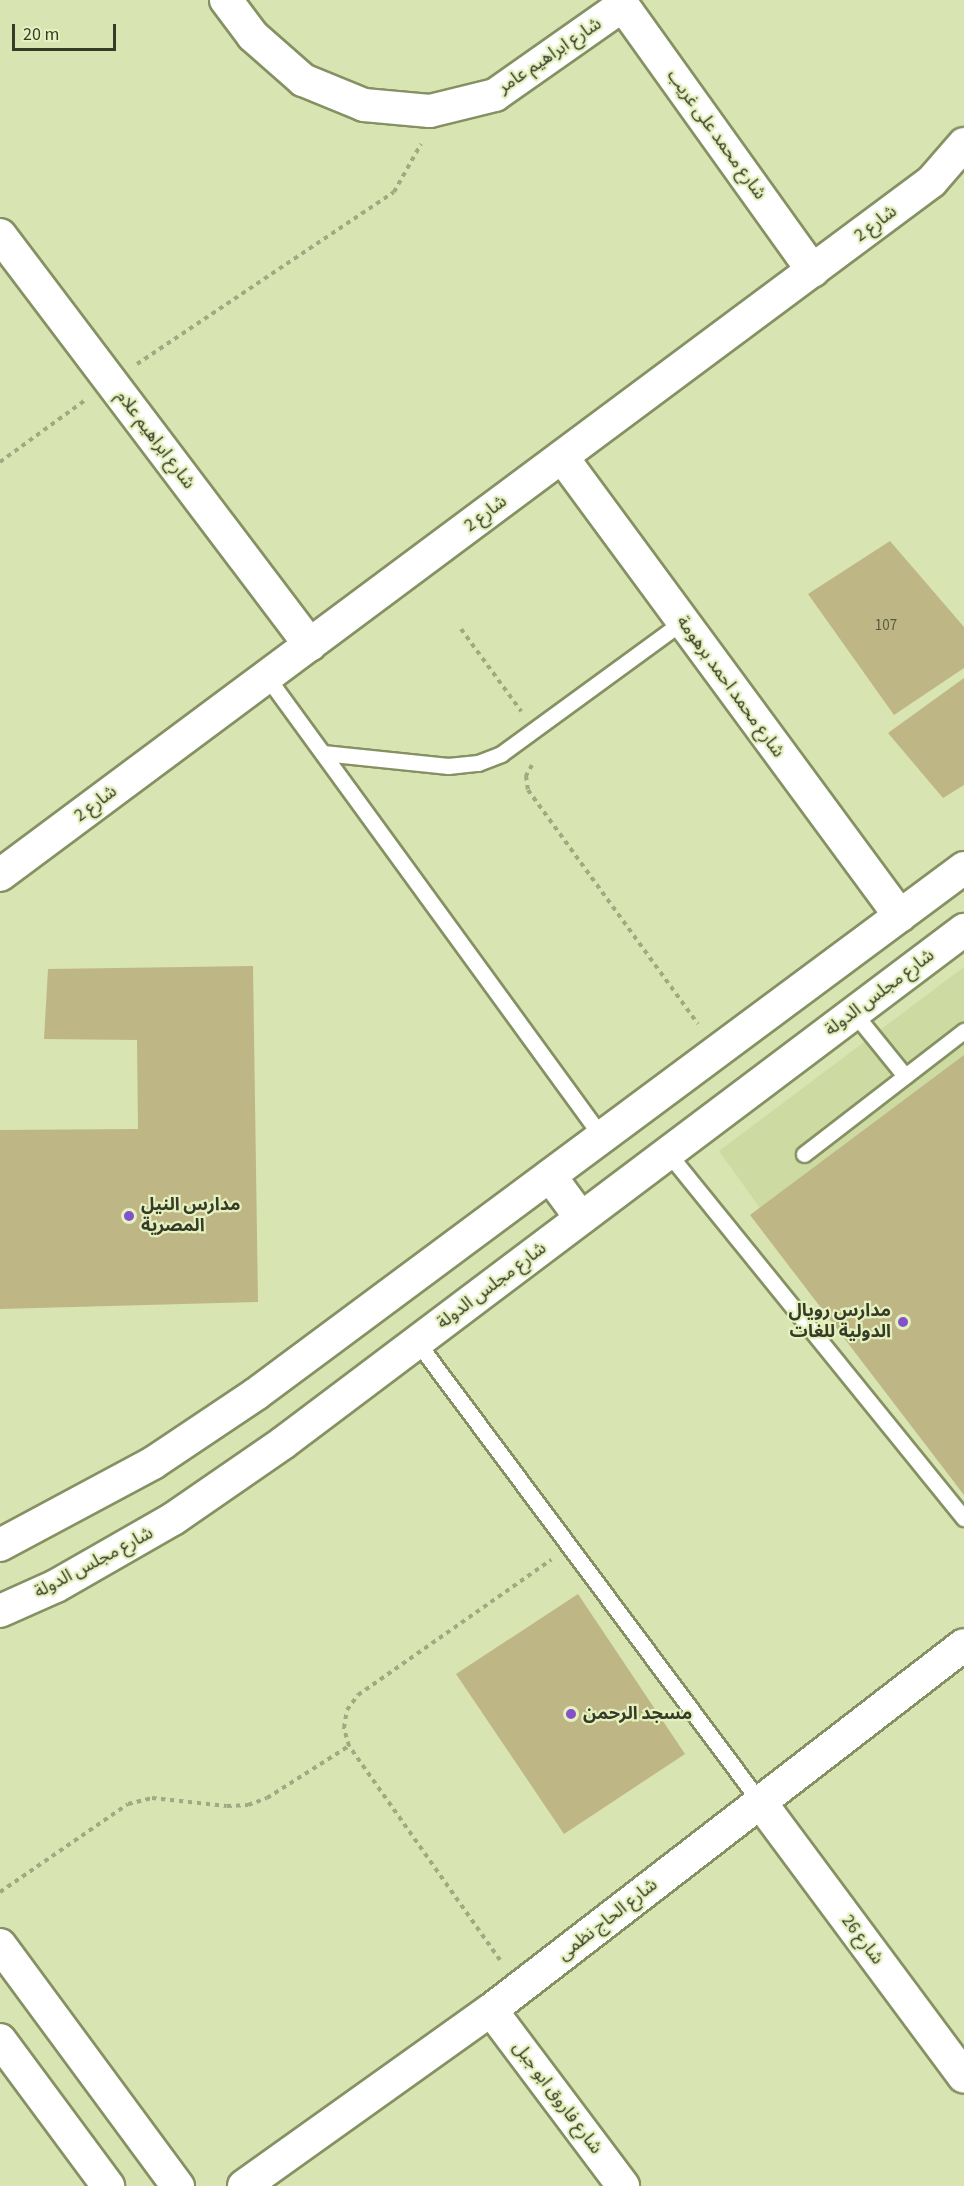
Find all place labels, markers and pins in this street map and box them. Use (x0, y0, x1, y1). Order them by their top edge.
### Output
place label: مدارس النيل المصرية (141, 1195, 241, 1238)
marker: مدارس النيل المصرية (122, 1209, 136, 1223)
place label: مدارس رويال الدولية للغات (788, 1301, 891, 1344)
marker: مدارس رويال الدولية للغات (896, 1315, 910, 1329)
place label: مسجد الرحمن (583, 1703, 692, 1725)
marker: مسجد الرحمن (564, 1707, 578, 1721)

